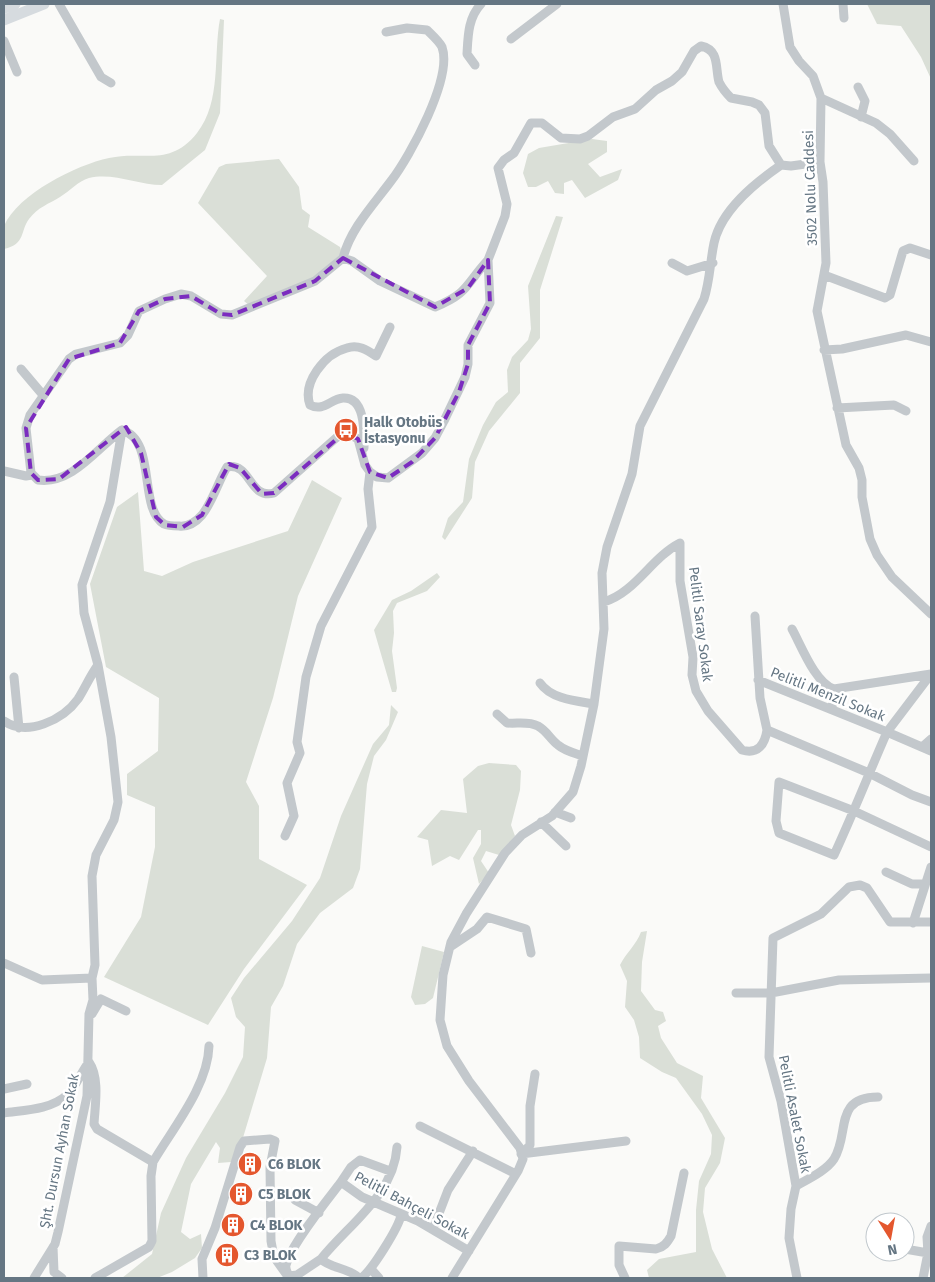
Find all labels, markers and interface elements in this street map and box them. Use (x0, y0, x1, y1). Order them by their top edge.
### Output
street label: 3502 Nolu Caddesi (800, 130, 821, 246)
place label: Halk Otobüs İstasyonu (364, 414, 442, 447)
bus stop icon: Halk Otobüs İstasyonu (333, 417, 359, 443)
street label: Pelitli Saray Sokak (685, 566, 716, 683)
street label: Pelitli Menzil Sokak (768, 664, 888, 726)
street label: Pelitli Asalet Sokak (775, 1054, 814, 1175)
street label: Şht. Dursun Ayhan Sokak (36, 1072, 83, 1230)
building icon: C6 BLOK (237, 1151, 263, 1177)
place label: C6 BLOK (268, 1156, 322, 1173)
street label: Pelitli Bahçeli Sokak (351, 1168, 473, 1243)
building icon: C5 BLOK (228, 1181, 254, 1207)
place label: C5 BLOK (258, 1186, 312, 1203)
building icon: C4 BLOK (220, 1212, 246, 1238)
north arrow (865, 1212, 915, 1262)
place label: C4 BLOK (250, 1217, 304, 1234)
text: N (886, 1240, 899, 1259)
building icon: C3 BLOK (214, 1242, 240, 1268)
place label: C3 BLOK (244, 1247, 298, 1264)

